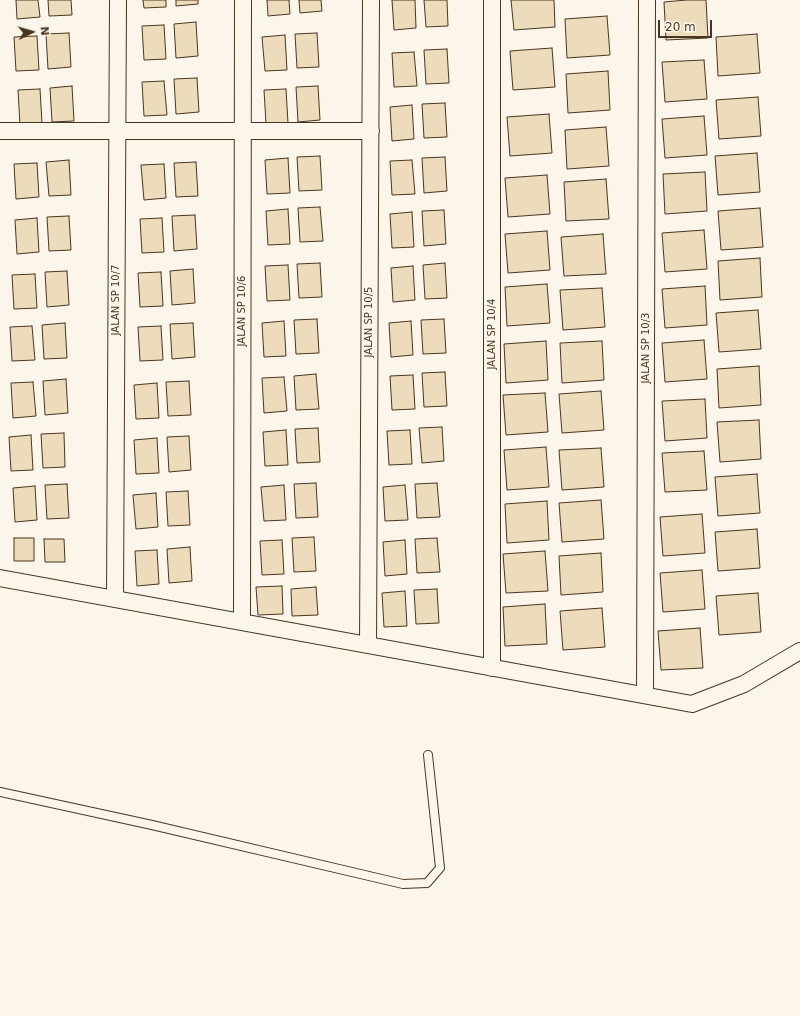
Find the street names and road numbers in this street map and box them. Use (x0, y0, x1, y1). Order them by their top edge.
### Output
street label: JALAN SP 10/7 (110, 265, 122, 335)
street label: JALAN SP 10/6 (236, 276, 248, 346)
street label: JALAN SP 10/5 (363, 287, 375, 357)
street label: JALAN SP 10/4 (486, 299, 498, 369)
street label: JALAN SP 10/3 (640, 313, 652, 383)

